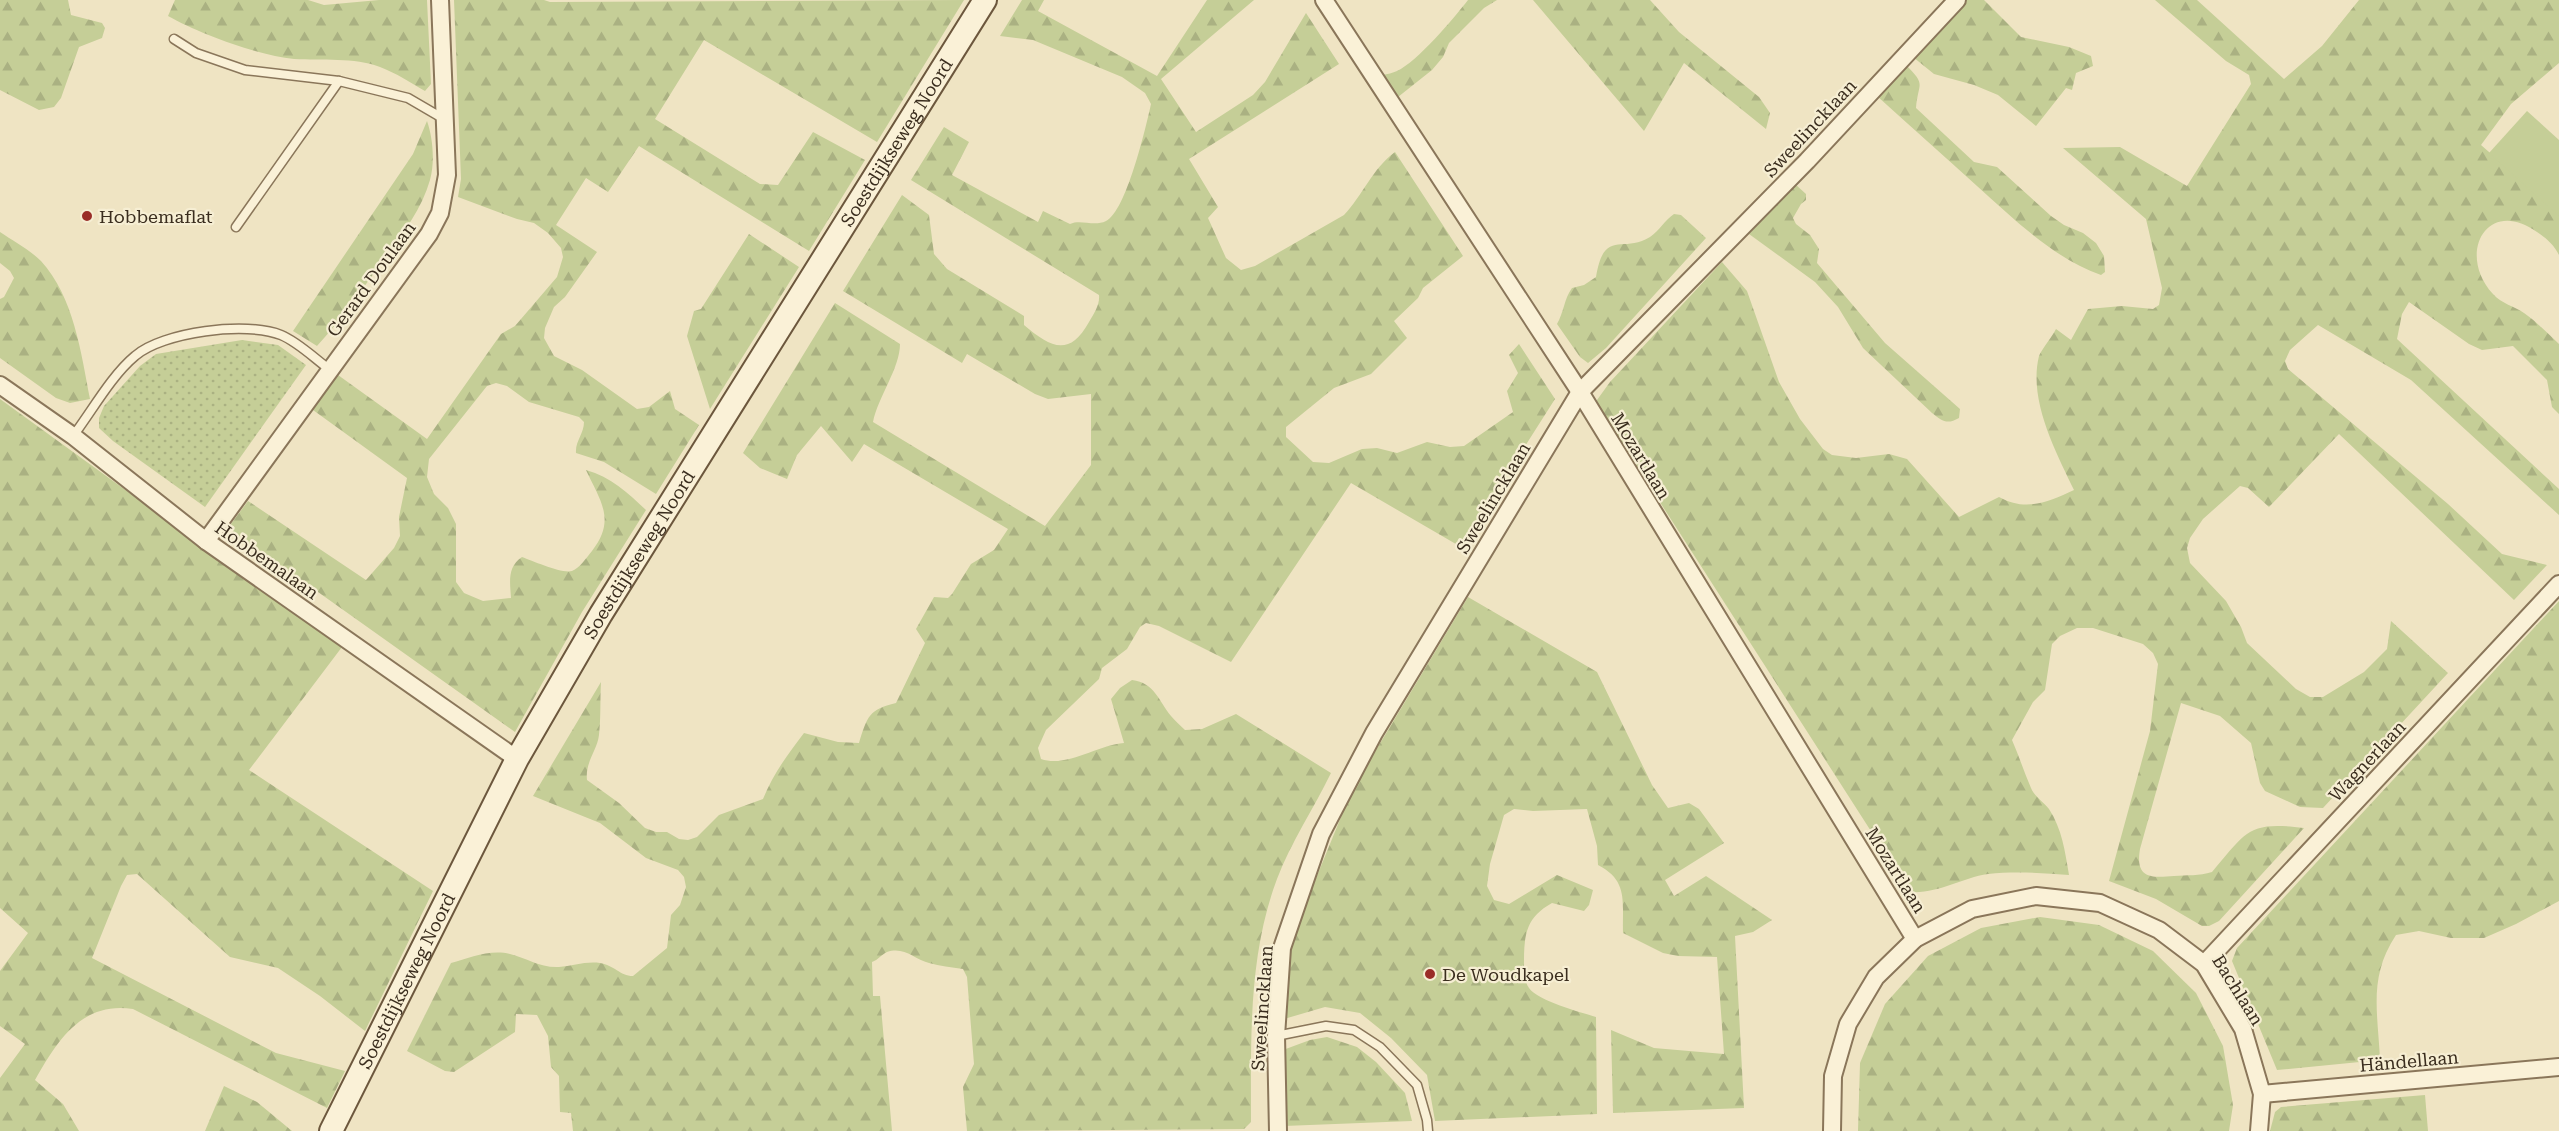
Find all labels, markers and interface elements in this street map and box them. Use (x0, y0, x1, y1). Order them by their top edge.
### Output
street label: Soestdijkseweg Noord (836, 54, 957, 230)
street label: Sweelincklaan (1759, 75, 1861, 181)
place label: Hobbemaflat (99, 206, 213, 227)
marker: Hobbemaflat (80, 209, 94, 223)
street label: Gerard Doulaan (322, 217, 420, 341)
street label: Mozartlaan (1607, 409, 1675, 503)
street label: Sweelincklaan (1452, 438, 1535, 557)
street label: Soestdijkseweg Noord (579, 466, 699, 642)
street label: Hobbemalaan (211, 517, 323, 604)
street label: Wagnerlaan (2324, 716, 2410, 806)
street label: Mozartlaan (1861, 823, 1931, 917)
street label: Soestdijkseweg Noord (353, 889, 459, 1072)
street label: Sweelincklaan (1247, 944, 1277, 1072)
street label: Bachlaan (2208, 951, 2268, 1030)
place label: De Woudkapel (1442, 964, 1570, 985)
marker: De Woudkapel (1423, 967, 1437, 981)
street label: Händellaan (2359, 1046, 2460, 1076)

